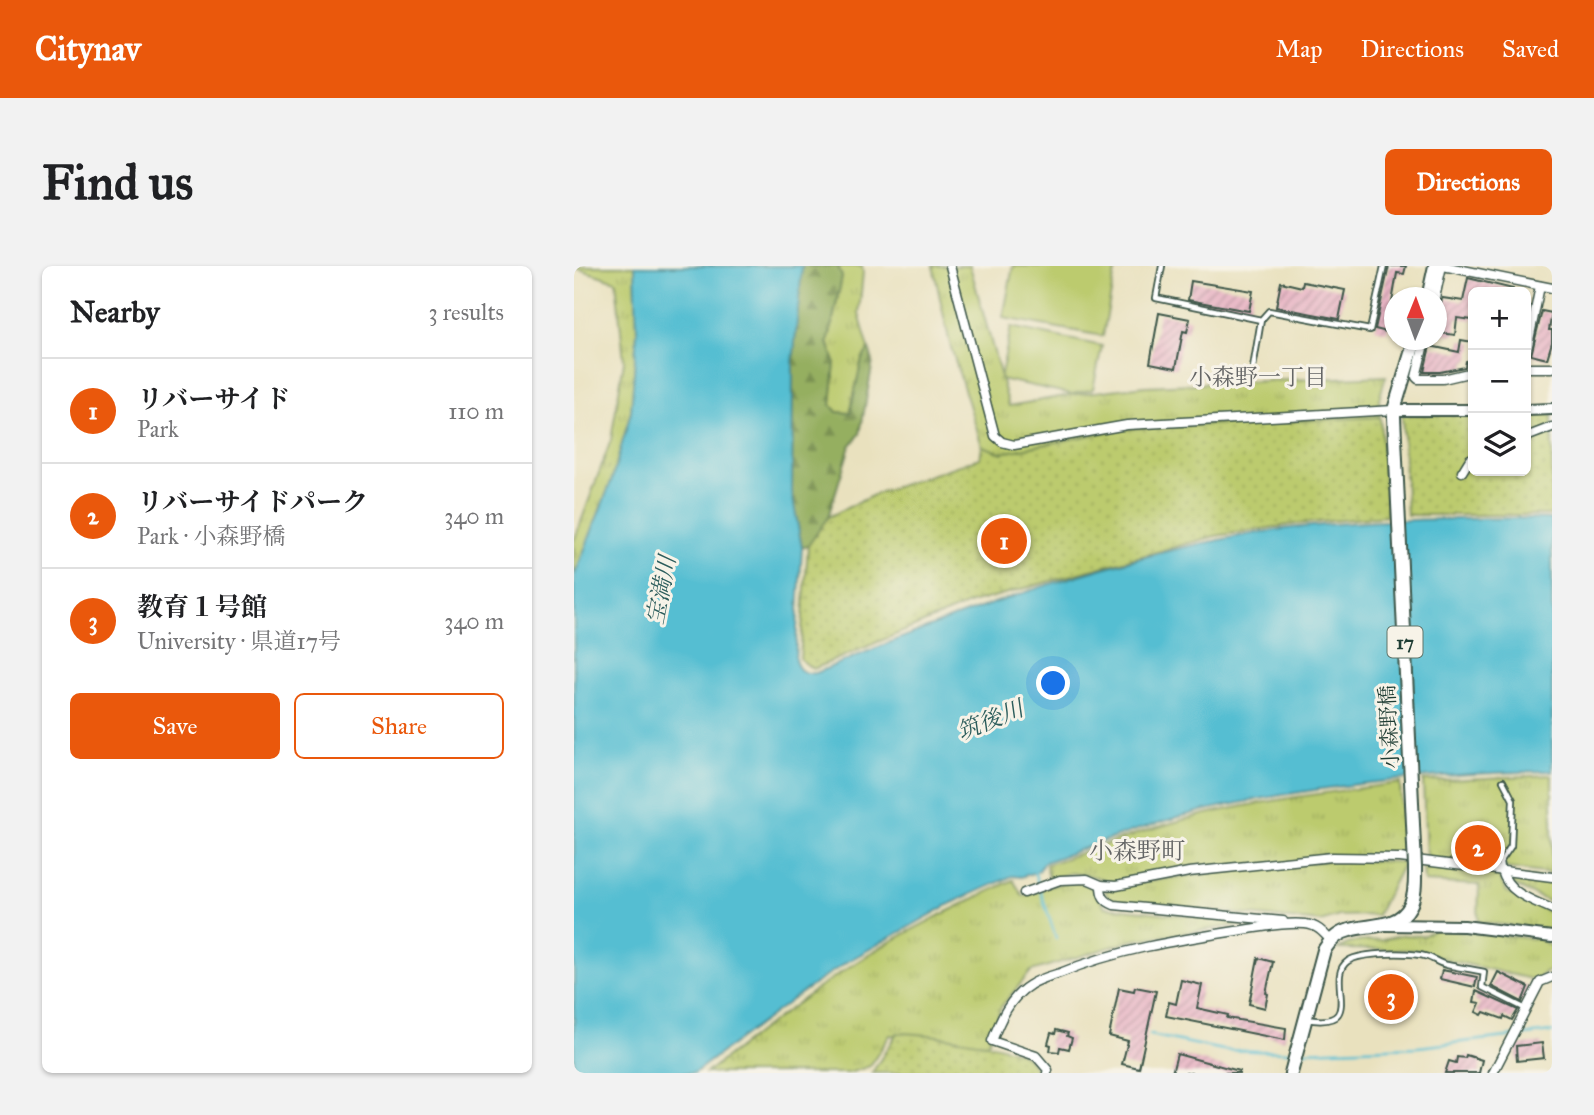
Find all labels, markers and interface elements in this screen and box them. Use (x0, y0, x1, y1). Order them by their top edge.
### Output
text: Citynav (35, 29, 141, 69)
text: Map (1276, 34, 1323, 64)
text: Directions (1361, 34, 1464, 64)
text: Saved (1502, 34, 1559, 64)
button: Directions (1385, 149, 1552, 215)
text: Find us (42, 153, 193, 212)
north arrow (1384, 287, 1447, 350)
map controls (1468, 287, 1531, 476)
button: + (1468, 287, 1531, 350)
text: Nearby (70, 294, 160, 330)
text: 3 results (428, 298, 504, 326)
button: − (1468, 350, 1531, 413)
district label: 小森野一丁目 (1189, 363, 1327, 391)
text: リバーサイド (137, 383, 290, 415)
text: 1 (88, 397, 98, 425)
text: 110 m (448, 397, 504, 425)
button: layers (1468, 413, 1531, 476)
text: Park (137, 415, 179, 443)
text: リバーサイドパーク (137, 486, 368, 518)
text: 2 (87, 502, 99, 530)
text: 340 m (444, 502, 504, 530)
pin: 1 (981, 515, 1027, 567)
text: Park · 小森野橋 (137, 522, 286, 550)
water label: 宝満川 (641, 551, 682, 627)
text: 教育１号館 (137, 591, 267, 623)
text: 3 (88, 607, 98, 635)
text: 340 m (444, 607, 504, 635)
road number: 17 (1388, 626, 1422, 658)
text: University · 県道17号 (137, 627, 341, 655)
your location (1036, 666, 1070, 700)
street label: 小森野橋 (1374, 684, 1404, 770)
button: Save (70, 693, 280, 759)
button: Share (294, 693, 504, 759)
water label: 筑後川 (953, 693, 1030, 746)
pin: 2 (1455, 822, 1501, 874)
district label: 小森野町 (1089, 836, 1185, 866)
pin: 3 (1368, 971, 1414, 1023)

